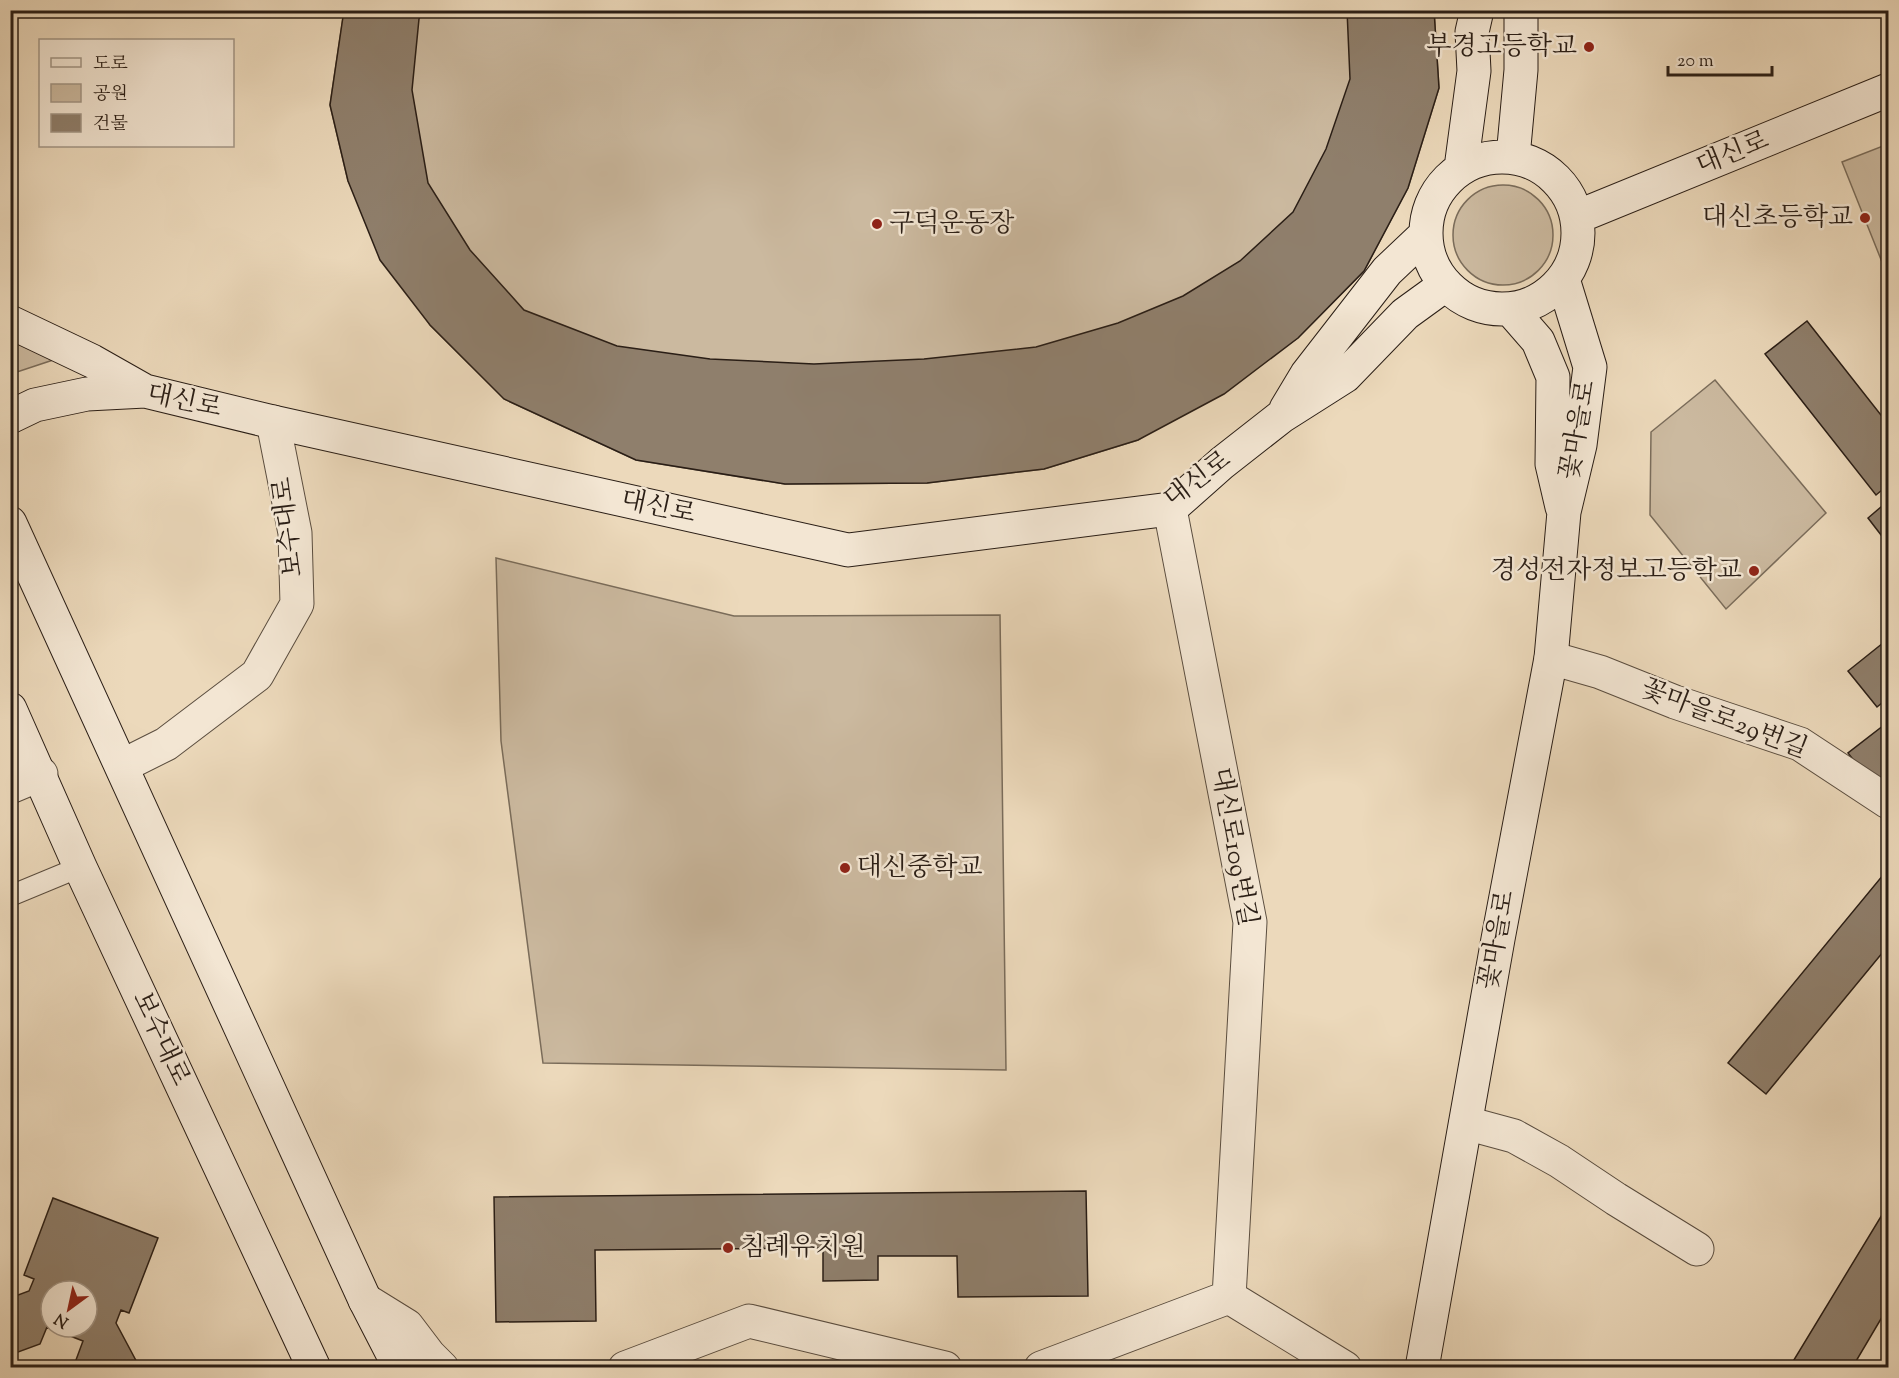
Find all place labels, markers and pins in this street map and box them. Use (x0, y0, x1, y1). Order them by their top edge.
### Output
place label: 부경고등학교 (1426, 29, 1577, 66)
marker: 부경고등학교 (1582, 40, 1596, 54)
place label: 대신초등학교 (1702, 200, 1853, 237)
place label: 구덕운동장 (889, 206, 1015, 243)
marker: 대신초등학교 (1858, 211, 1872, 225)
marker: 구덕운동장 (870, 217, 884, 231)
place label: 경성전자정보고등학교 (1491, 553, 1742, 590)
marker: 경성전자정보고등학교 (1747, 564, 1761, 578)
place label: 대신중학교 (857, 850, 983, 887)
marker: 대신중학교 (838, 861, 852, 875)
place label: 침례유치원 (740, 1230, 866, 1267)
marker: 침례유치원 (721, 1241, 735, 1255)

